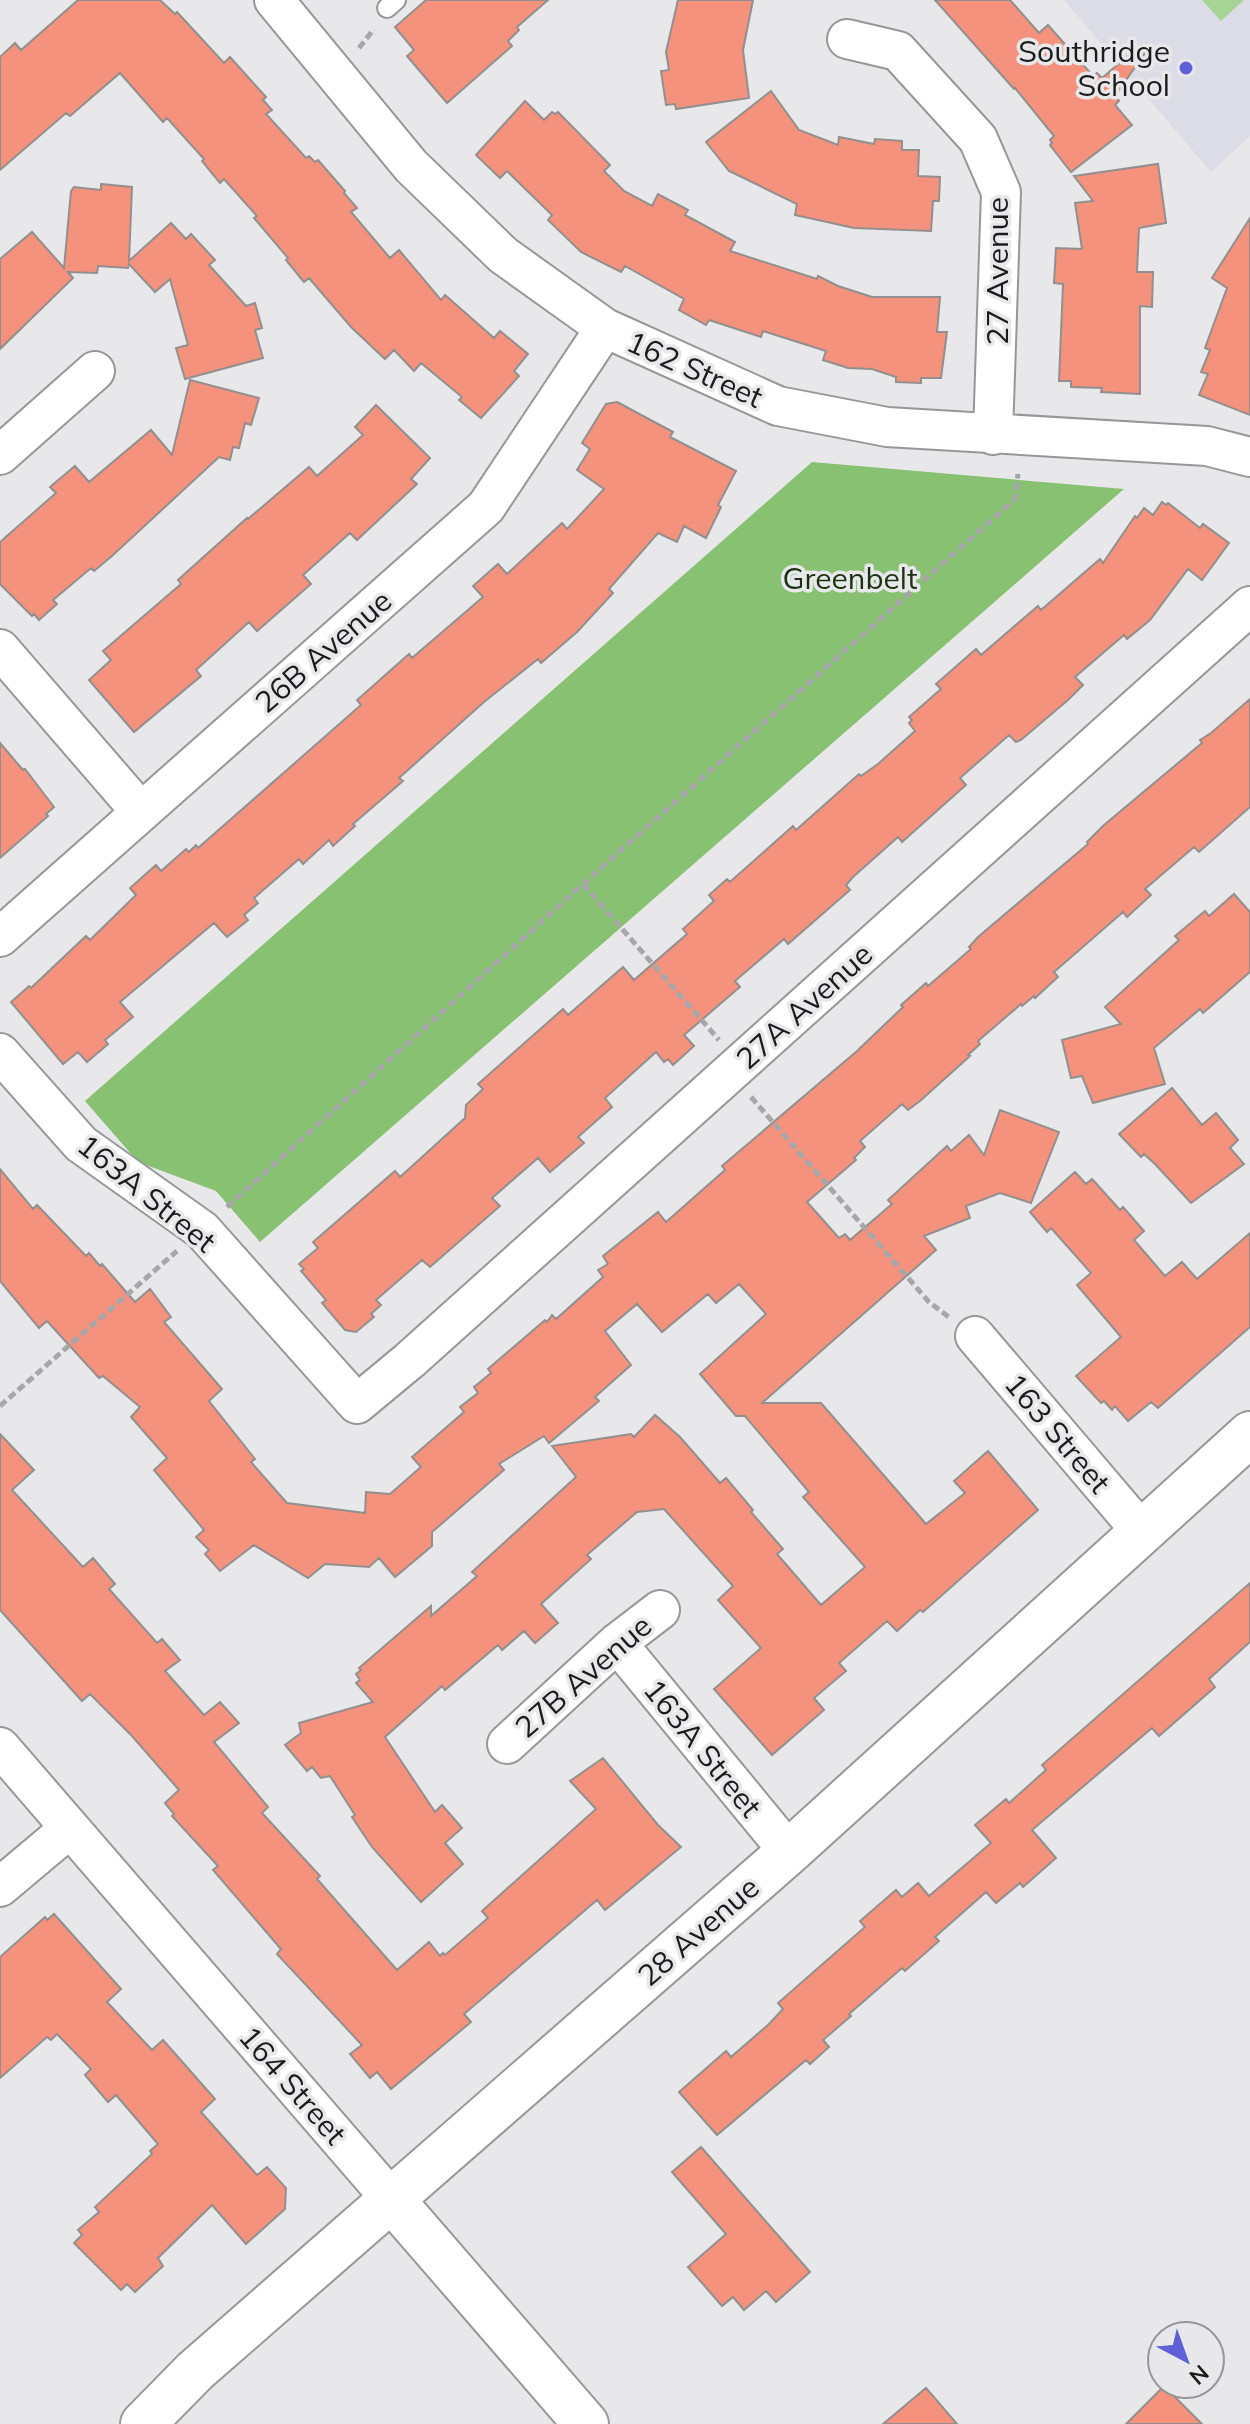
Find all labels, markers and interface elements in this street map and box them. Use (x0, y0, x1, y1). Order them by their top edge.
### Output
place label: Southridge School (1018, 32, 1170, 104)
marker: Southridge School (1177, 59, 1195, 77)
street label: 27 Avenue (978, 197, 1016, 345)
street label: 162 Street (621, 322, 769, 416)
park label: Greenbelt (783, 559, 917, 597)
street label: 26B Avenue (247, 581, 399, 721)
street label: 27A Avenue (728, 935, 880, 1077)
street label: 163A Street (70, 1126, 224, 1260)
street label: 163 Street (997, 1365, 1119, 1501)
street label: 27B Avenue (507, 1606, 659, 1746)
street label: 163A Street (636, 1671, 770, 1825)
street label: 28 Avenue (630, 1868, 766, 1994)
street label: 164 Street (231, 2018, 355, 2152)
north arrow (1146, 2320, 1226, 2400)
text: N (1184, 2359, 1215, 2391)

